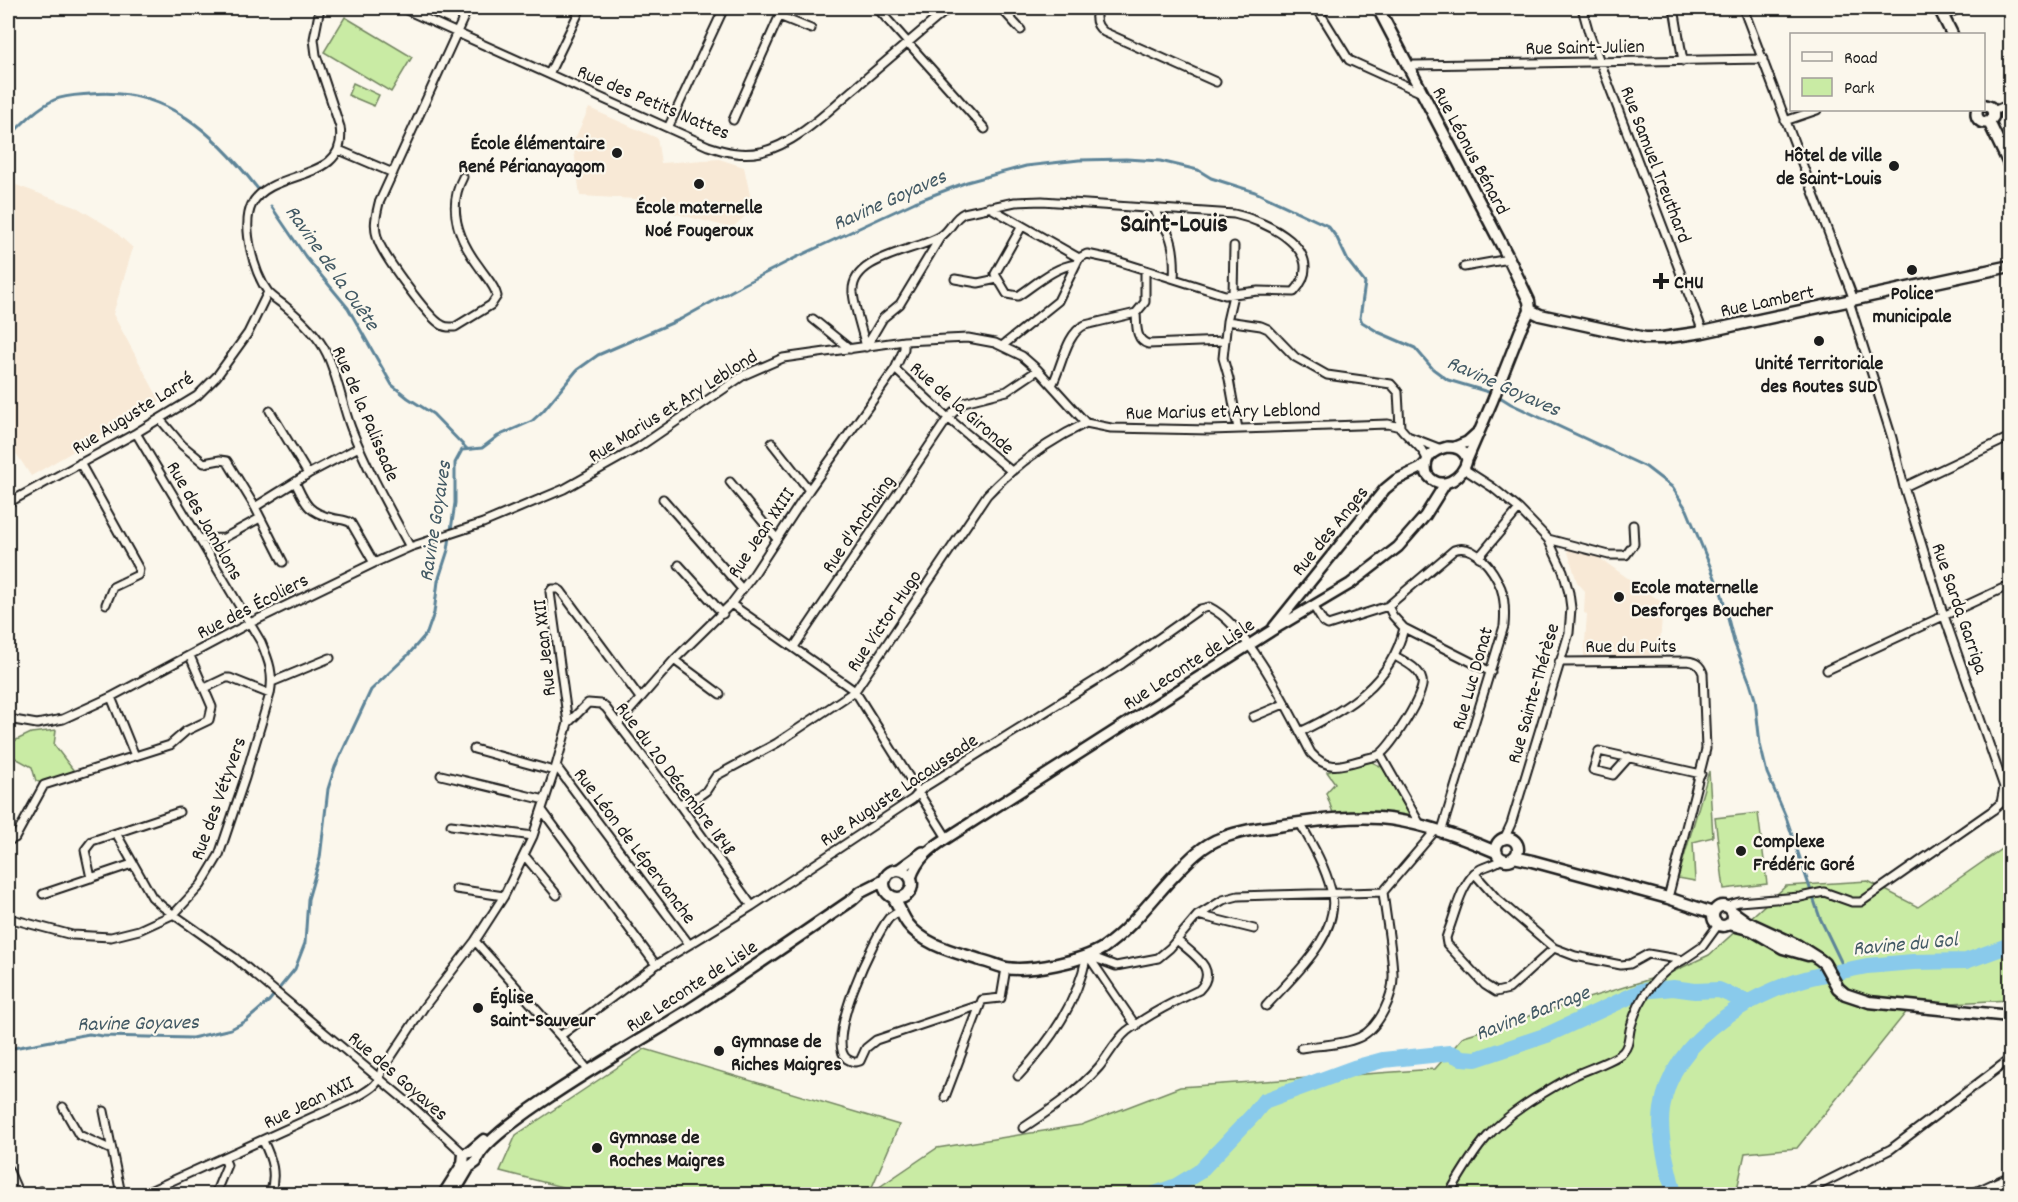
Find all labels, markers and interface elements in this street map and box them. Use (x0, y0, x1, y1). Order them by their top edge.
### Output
legend (1790, 33, 1985, 111)
street label: Rue Saint-Julien (1525, 34, 1645, 64)
text: Road (1844, 47, 1878, 72)
street label: Rue des Petits Nattes (572, 59, 734, 149)
text: Park (1844, 77, 1875, 102)
street label: Rue Léonus Bénard (1424, 82, 1515, 221)
street label: Rue Samuel Treuthard (1611, 83, 1697, 248)
place label: École élémentaire René Périanayagom (458, 131, 605, 182)
place label: Hôtel de ville de Saint-Louis (1776, 143, 1882, 194)
marker: École élémentaire René Périanayagom (610, 146, 624, 160)
marker: Hôtel de ville de Saint-Louis (1887, 159, 1901, 173)
water label: Ravine Goyaves (829, 163, 953, 240)
marker: École maternelle Noé Fougeroux (692, 177, 706, 191)
place label: École maternelle Noé Fougeroux (635, 195, 763, 246)
water label: Ravine de la Ouête (276, 200, 386, 339)
district label: Saint-Louis (1120, 207, 1228, 244)
marker: Police municipale (1905, 263, 1919, 277)
place label: CHU (1674, 270, 1704, 298)
marker: CHU (1652, 272, 1670, 290)
street label: Rue Lambert (1718, 279, 1817, 327)
place label: Police municipale (1872, 281, 1952, 332)
marker: Unité Territoriale des Routes SUD (1812, 334, 1826, 348)
street label: Rue de la Palissade (323, 342, 405, 486)
street label: Rue Marius et Ary Leblond (583, 344, 764, 471)
water label: Ravine Goyaves (1441, 349, 1565, 427)
place label: Unité Territoriale des Routes SUD (1755, 351, 1884, 402)
street label: Rue de la Gironde (903, 356, 1020, 463)
street label: Rue Auguste Larré (67, 366, 200, 463)
street label: Rue Marius et Ary Leblond (1125, 397, 1321, 429)
street label: Rue des Jamblons (158, 457, 249, 586)
water label: Ravine Goyaves (413, 458, 461, 584)
street label: Rue d'Anchaing (816, 470, 903, 580)
street label: Rue des Anges (1286, 481, 1377, 583)
street label: Rue Jean XXIII (722, 483, 803, 585)
street label: Rue Sarda Garriga (1923, 540, 1994, 679)
street label: Rue Victor Hugo (841, 565, 930, 678)
street label: Rue des Écoliers (193, 568, 314, 648)
place label: Ecole maternelle Desforges Boucher (1631, 575, 1773, 626)
marker: Ecole maternelle Desforges Boucher (1612, 590, 1626, 604)
street label: Rue Jean XXII (527, 598, 565, 698)
street label: Rue Leconte de Lisle (1118, 612, 1261, 719)
street label: Rue Sainte-Thérèse (1501, 620, 1568, 767)
street label: Rue Luc Donat (1446, 624, 1502, 734)
street label: Rue du Puits (1585, 634, 1677, 662)
street label: Rue du 20 Décembre 1848 (607, 697, 742, 863)
street label: Rue Auguste Lacaussade (815, 728, 985, 855)
street label: Rue des Vétyvers (184, 733, 255, 865)
street label: Rue Léon de Lépervanche (565, 763, 702, 931)
place label: Complexe Frédéric Goré (1753, 829, 1855, 880)
marker: Complexe Frédéric Goré (1734, 844, 1748, 858)
water label: Ravine du Gol (1852, 926, 1961, 966)
street label: Rue Leconte de Lisle (621, 934, 764, 1041)
water label: Ravine Barrage (1472, 979, 1596, 1050)
place label: Église Saint-Sauveur (490, 985, 596, 1036)
marker: Église Saint-Sauveur (471, 1001, 485, 1015)
water label: Ravine Goyaves (77, 1009, 200, 1041)
street label: Rue des Goyaves (341, 1026, 453, 1129)
place label: Gymnase de Riches Maigres (731, 1029, 842, 1080)
marker: Gymnase de Riches Maigres (712, 1044, 726, 1058)
street label: Rue Jean XXII (259, 1070, 359, 1138)
place label: Gymnase de Roches Maigres (609, 1125, 725, 1176)
marker: Gymnase de Roches Maigres (590, 1141, 604, 1155)

